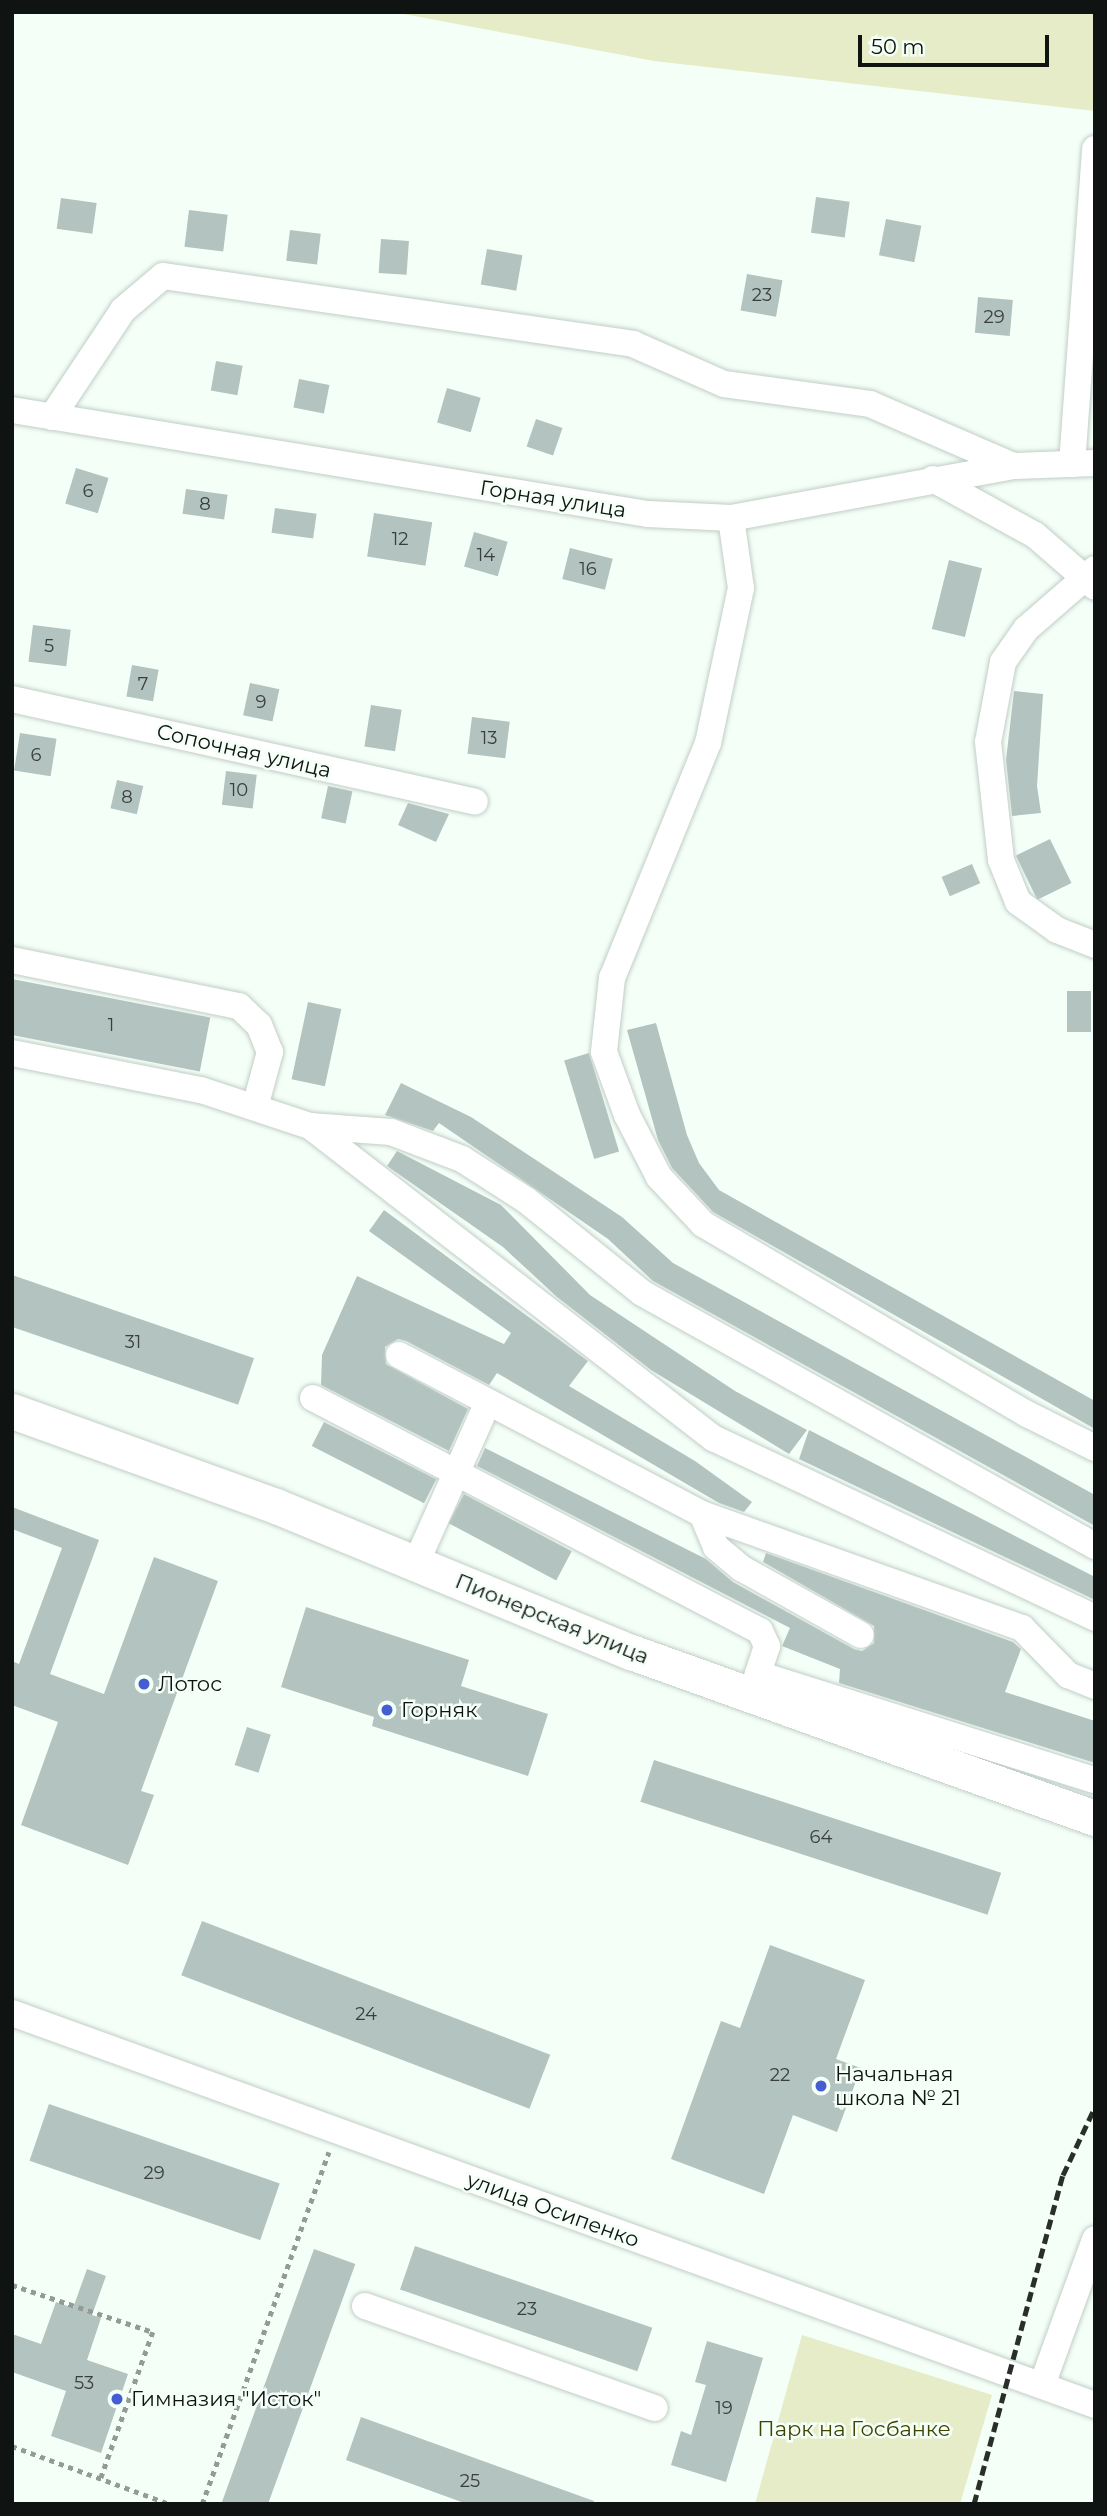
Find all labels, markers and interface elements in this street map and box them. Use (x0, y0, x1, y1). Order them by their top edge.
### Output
scale bar (862, 21, 1053, 65)
text: 50 m (871, 34, 925, 59)
house number: 23 (752, 284, 772, 306)
house number: 29 (983, 306, 1005, 328)
street label: Горная улица (478, 475, 628, 523)
house number: 6 (83, 480, 93, 502)
house number: 8 (199, 493, 211, 515)
house number: 12 (392, 528, 408, 550)
house number: 14 (477, 544, 495, 566)
house number: 16 (579, 558, 597, 580)
house number: 5 (44, 635, 54, 657)
house number: 7 (138, 673, 148, 695)
house number: 9 (256, 691, 266, 713)
street label: Сопочная улица (154, 719, 334, 783)
house number: 13 (481, 727, 497, 749)
house number: 6 (31, 744, 41, 766)
house number: 10 (230, 779, 248, 801)
house number: 8 (121, 786, 133, 808)
house number: 1 (108, 1014, 114, 1036)
house number: 31 (125, 1331, 141, 1353)
street label: Пионерская улица (452, 1569, 652, 1669)
place label: Лотос (158, 1671, 222, 1697)
marker: Лотос (136, 1676, 152, 1692)
place label: Горняк (401, 1697, 477, 1723)
marker: Горняк (379, 1702, 395, 1718)
house number: 64 (810, 1826, 832, 1848)
house number: 24 (355, 2003, 377, 2025)
place label: Начальная школа № 21 (835, 2061, 961, 2111)
house number: 22 (770, 2064, 790, 2086)
marker: Начальная школа № 21 (813, 2078, 829, 2094)
house number: 29 (143, 2162, 165, 2184)
street label: улица Осипенко (463, 2167, 643, 2253)
house number: 23 (517, 2298, 537, 2320)
house number: 53 (74, 2372, 94, 2394)
place label: Гимназия "Исток" (131, 2386, 321, 2412)
marker: Гимназия "Исток" (109, 2391, 125, 2407)
house number: 19 (715, 2397, 733, 2419)
park label: Парк на Госбанке (757, 2416, 951, 2442)
house number: 25 (460, 2470, 480, 2492)

